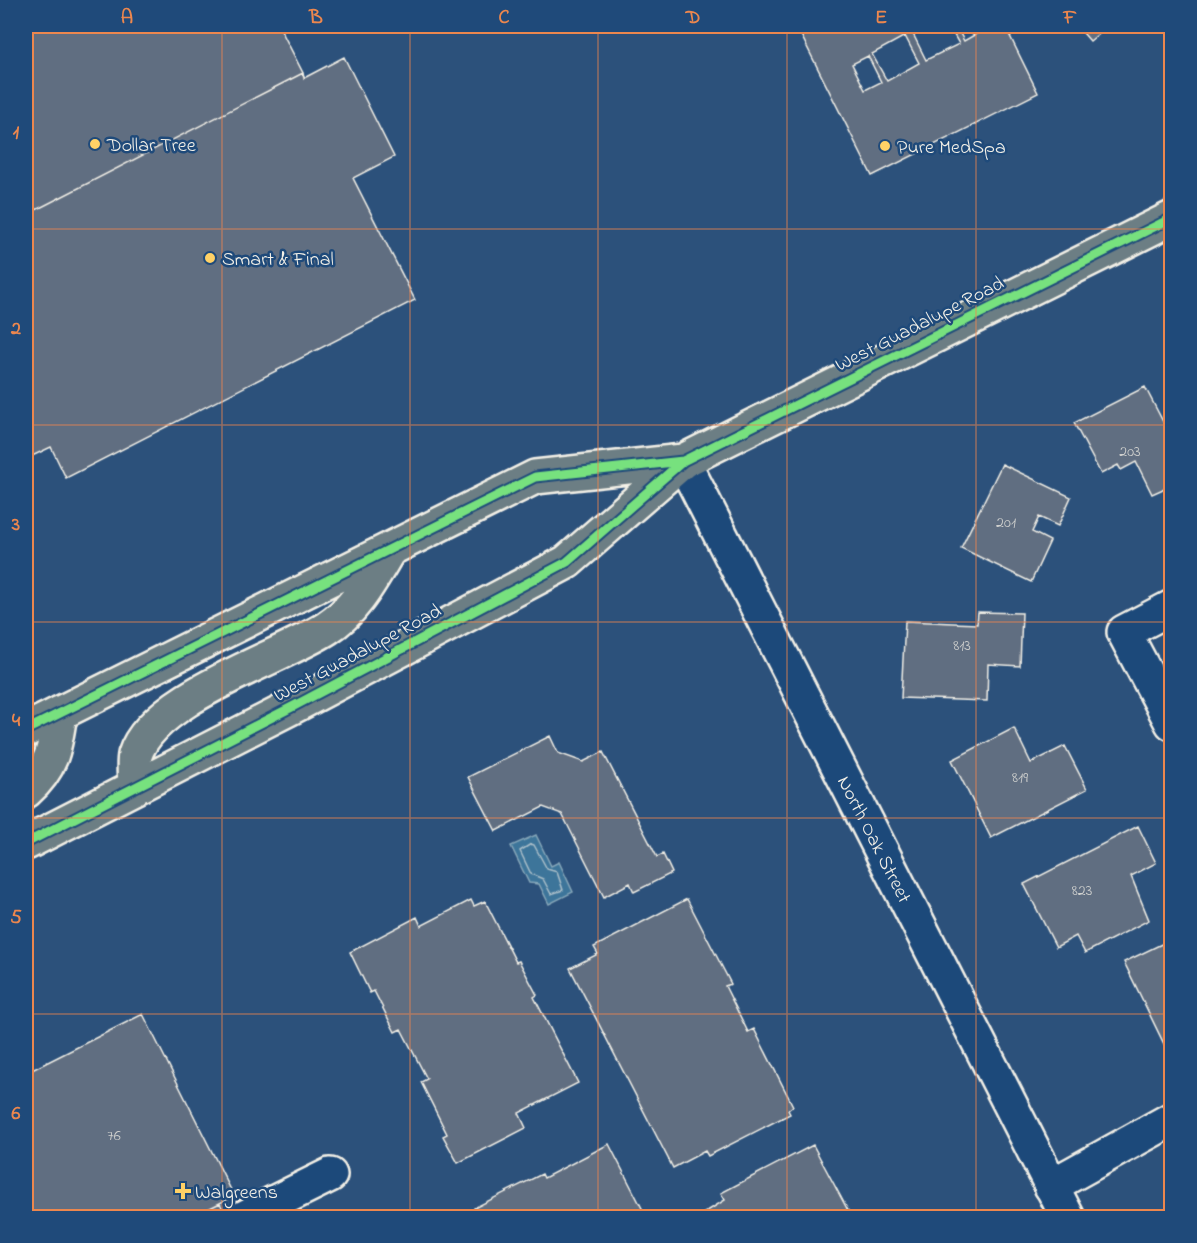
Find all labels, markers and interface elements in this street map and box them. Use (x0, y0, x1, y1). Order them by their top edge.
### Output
text: A (121, 4, 133, 33)
text: B (308, 4, 323, 33)
text: C (499, 4, 510, 33)
text: D (685, 4, 700, 33)
text: E (875, 4, 887, 33)
text: F (1063, 4, 1077, 33)
text: 1 (13, 119, 20, 148)
place label: Dollar Tree (106, 132, 196, 161)
place label: Pure MedSpa (897, 134, 1006, 163)
marker: Dollar Tree (88, 137, 102, 151)
marker: Pure MedSpa (878, 139, 892, 153)
place label: Smart & Final (222, 246, 334, 275)
marker: Smart & Final (203, 251, 217, 265)
street label: West Guadalupe Road (831, 270, 1010, 380)
text: 2 (10, 315, 21, 344)
house number: 203 (1119, 440, 1141, 464)
text: 3 (11, 511, 20, 540)
house number: 201 (996, 511, 1016, 535)
street label: West Guadalupe Road (269, 598, 447, 711)
house number: 813 (953, 634, 971, 658)
text: 4 (12, 707, 21, 736)
house number: 819 (1012, 766, 1028, 790)
street label: North Oak Street (828, 771, 918, 909)
house number: 823 (1072, 879, 1092, 903)
text: 5 (10, 904, 22, 933)
text: 6 (12, 1100, 21, 1129)
house number: 76 (107, 1124, 121, 1148)
place label: Walgreens (195, 1179, 278, 1209)
marker: Walgreens (176, 1184, 190, 1198)

